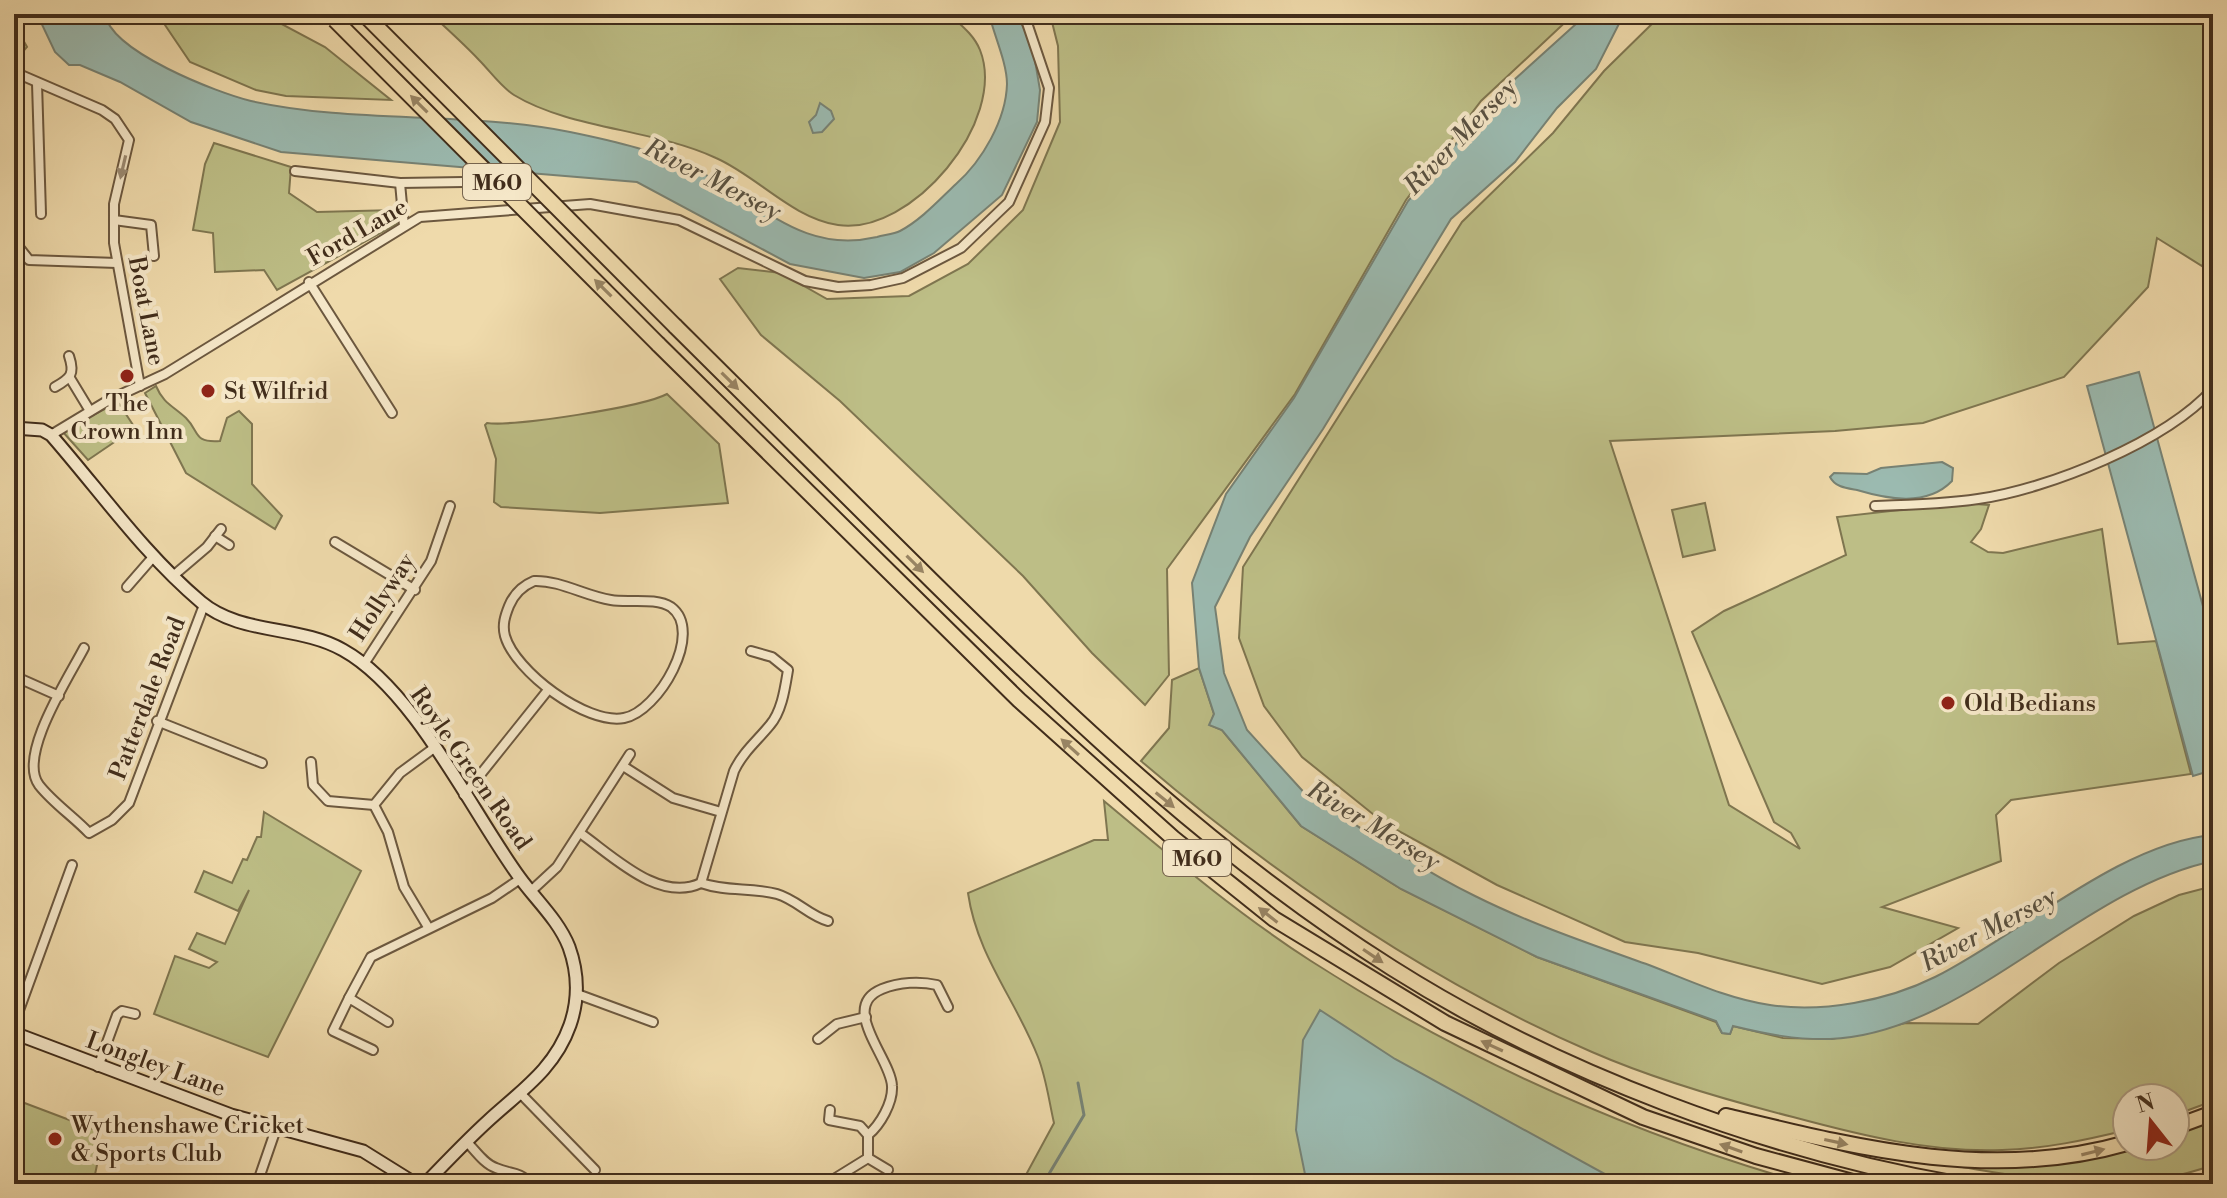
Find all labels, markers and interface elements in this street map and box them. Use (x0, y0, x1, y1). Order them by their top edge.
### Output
water label: River Mersey (1397, 72, 1524, 202)
one-way arrow (411, 95, 429, 114)
water label: River Mersey (638, 131, 787, 228)
one-way arrow (116, 155, 129, 180)
road number: M60 (463, 164, 531, 200)
street label: Ford Lane (302, 192, 413, 274)
street label: Boat Lane (121, 253, 171, 368)
one-way arrow (594, 280, 613, 298)
marker: The Crown Inn (118, 367, 136, 385)
one-way arrow (720, 371, 739, 390)
place label: St Wilfrid (224, 377, 329, 407)
marker: St Wilfrid (199, 382, 217, 400)
place label: The Crown Inn (70, 389, 184, 447)
street label: Hollyway (343, 548, 423, 647)
one-way arrow (905, 554, 924, 573)
street label: Patterdale Road (103, 612, 193, 784)
street label: Royle Green Road (403, 681, 538, 856)
place label: Old Bedians (1964, 689, 2096, 719)
marker: Old Bedians (1939, 694, 1957, 712)
one-way arrow (1060, 738, 1079, 756)
water label: River Mersey (1300, 773, 1446, 878)
one-way arrow (1155, 791, 1175, 807)
road number: M60 (1163, 840, 1231, 876)
water label: River Mersey (1914, 881, 2062, 980)
one-way arrow (1258, 907, 1278, 923)
one-way arrow (1363, 948, 1384, 963)
street label: Longley Lane (82, 1026, 230, 1104)
one-way arrow (1481, 1039, 1504, 1053)
north arrow (2111, 1082, 2191, 1162)
text: N (2133, 1089, 2158, 1120)
place label: Wythenshawe Cricket & Sports Club (70, 1111, 305, 1169)
marker: Wythenshawe Cricket & Sports Club (46, 1130, 64, 1148)
one-way arrow (1824, 1136, 1849, 1149)
one-way arrow (1719, 1141, 1743, 1153)
one-way arrow (2081, 1145, 2106, 1158)

